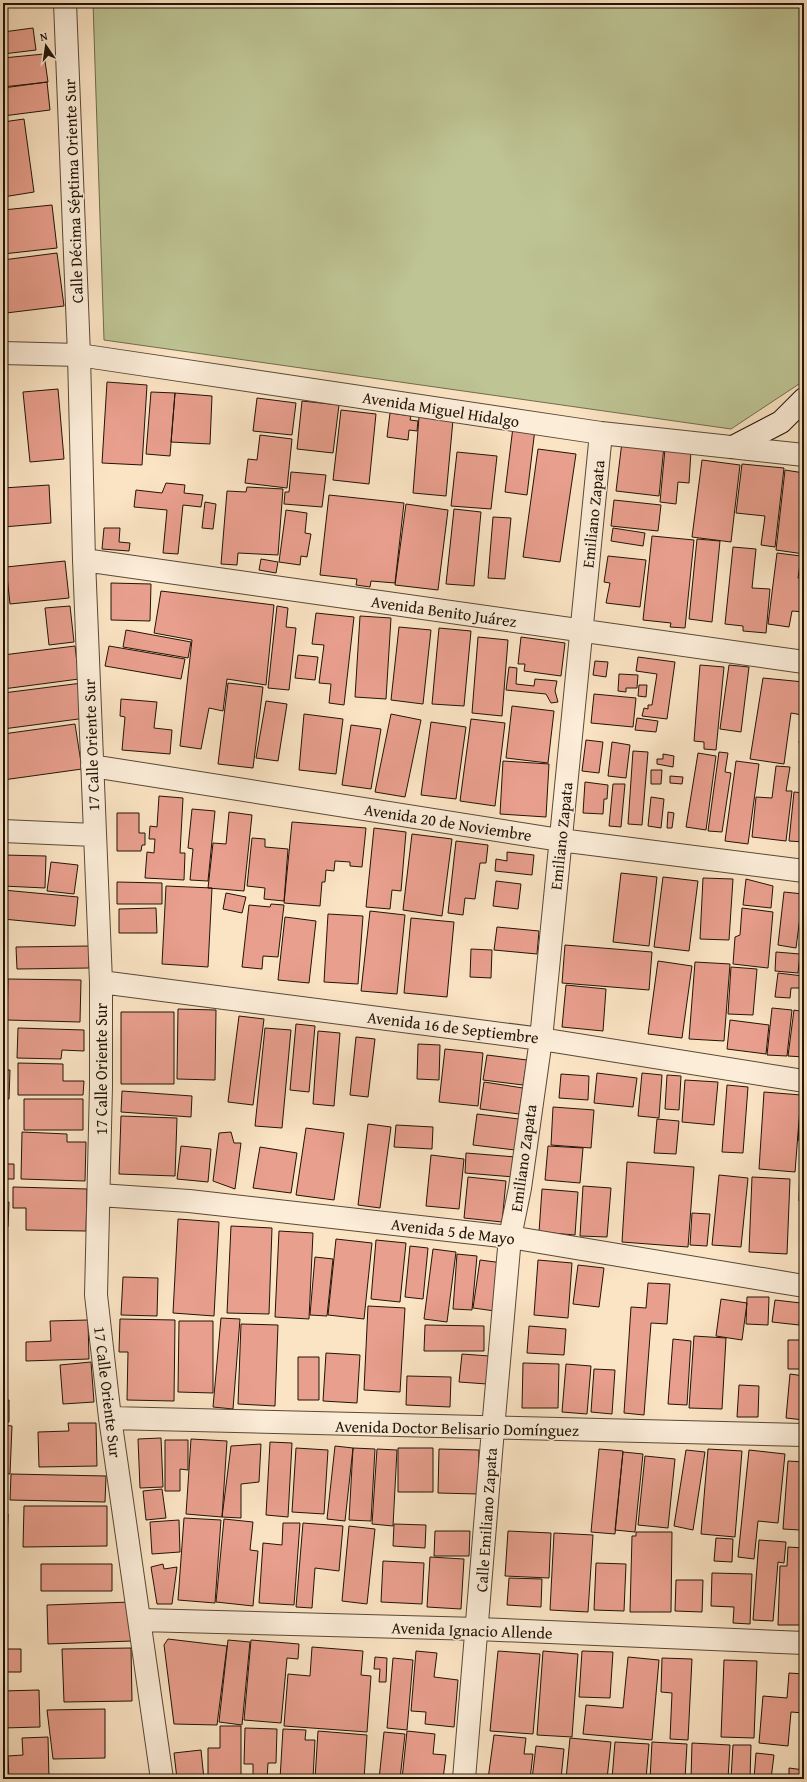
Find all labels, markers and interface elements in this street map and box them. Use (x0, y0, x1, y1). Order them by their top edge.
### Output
north arrow (26, 26, 66, 66)
text: N (38, 27, 50, 45)
street label: Calle Décima Séptima Oriente Sur (57, 78, 89, 304)
street label: Avenida Miguel Hidalgo (361, 385, 521, 433)
street label: Emiliano Zapata (575, 458, 611, 569)
street label: Avenida Benito Juárez (370, 589, 518, 633)
street label: 17 Calle Oriente Sur (77, 678, 105, 812)
street label: Emiliano Zapata (543, 780, 579, 891)
street label: Avenida 20 de Noviembre (363, 797, 533, 847)
street label: 17 Calle Oriente Sur (89, 1002, 113, 1135)
street label: Avenida 16 de Septiembre (366, 1005, 540, 1049)
street label: Emiliano Zapata (504, 1102, 542, 1213)
street label: Avenida 5 de Mayo (390, 1212, 516, 1250)
street label: 17 Calle Oriente Sur (88, 1325, 128, 1459)
street label: Avenida Doctor Belisario Domínguez (335, 1414, 579, 1442)
street label: Calle Emiliano Zapata (469, 1447, 503, 1593)
street label: Avenida Ignacio Allende (391, 1615, 553, 1645)

